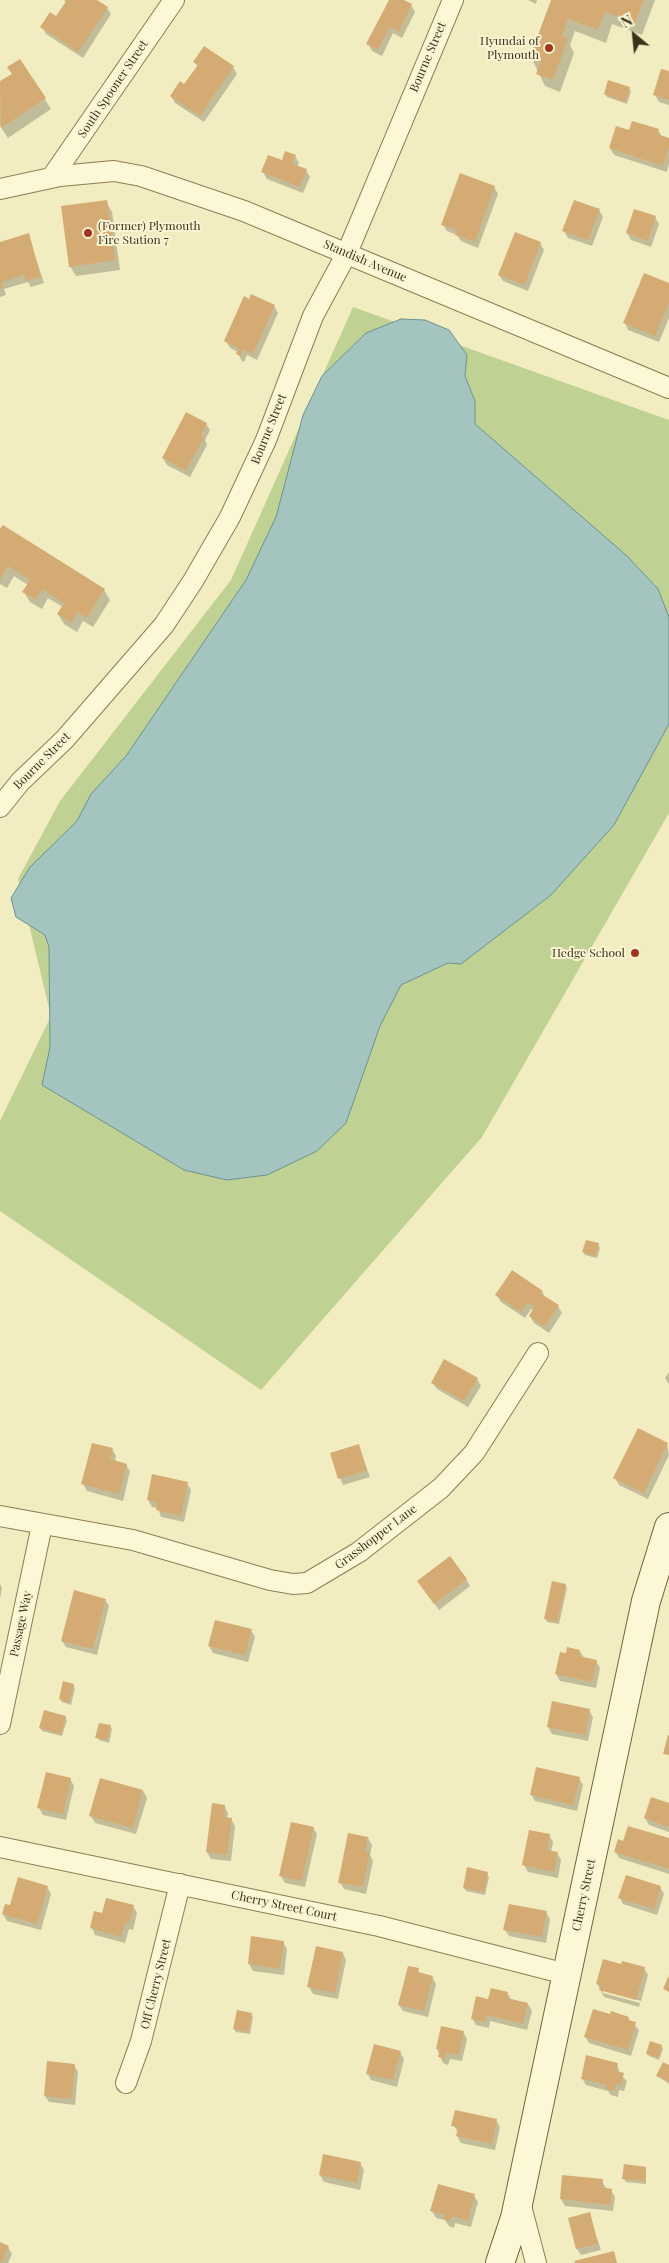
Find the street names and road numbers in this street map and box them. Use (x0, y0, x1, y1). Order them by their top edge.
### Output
street label: Bourne Street (407, 20, 449, 94)
street label: South Spooner Street (75, 37, 151, 141)
street label: Standish Avenue (321, 237, 409, 285)
street label: Bourne Street (248, 392, 290, 466)
street label: Bourne Street (10, 729, 74, 793)
street label: Grasshopper Lane (332, 1502, 420, 1572)
street label: Passage Way (7, 1590, 35, 1658)
street label: Cherry Street (569, 1858, 599, 1932)
street label: Cherry Street Court (230, 1888, 338, 1924)
street label: Off Cherry Street (138, 1937, 174, 2031)

